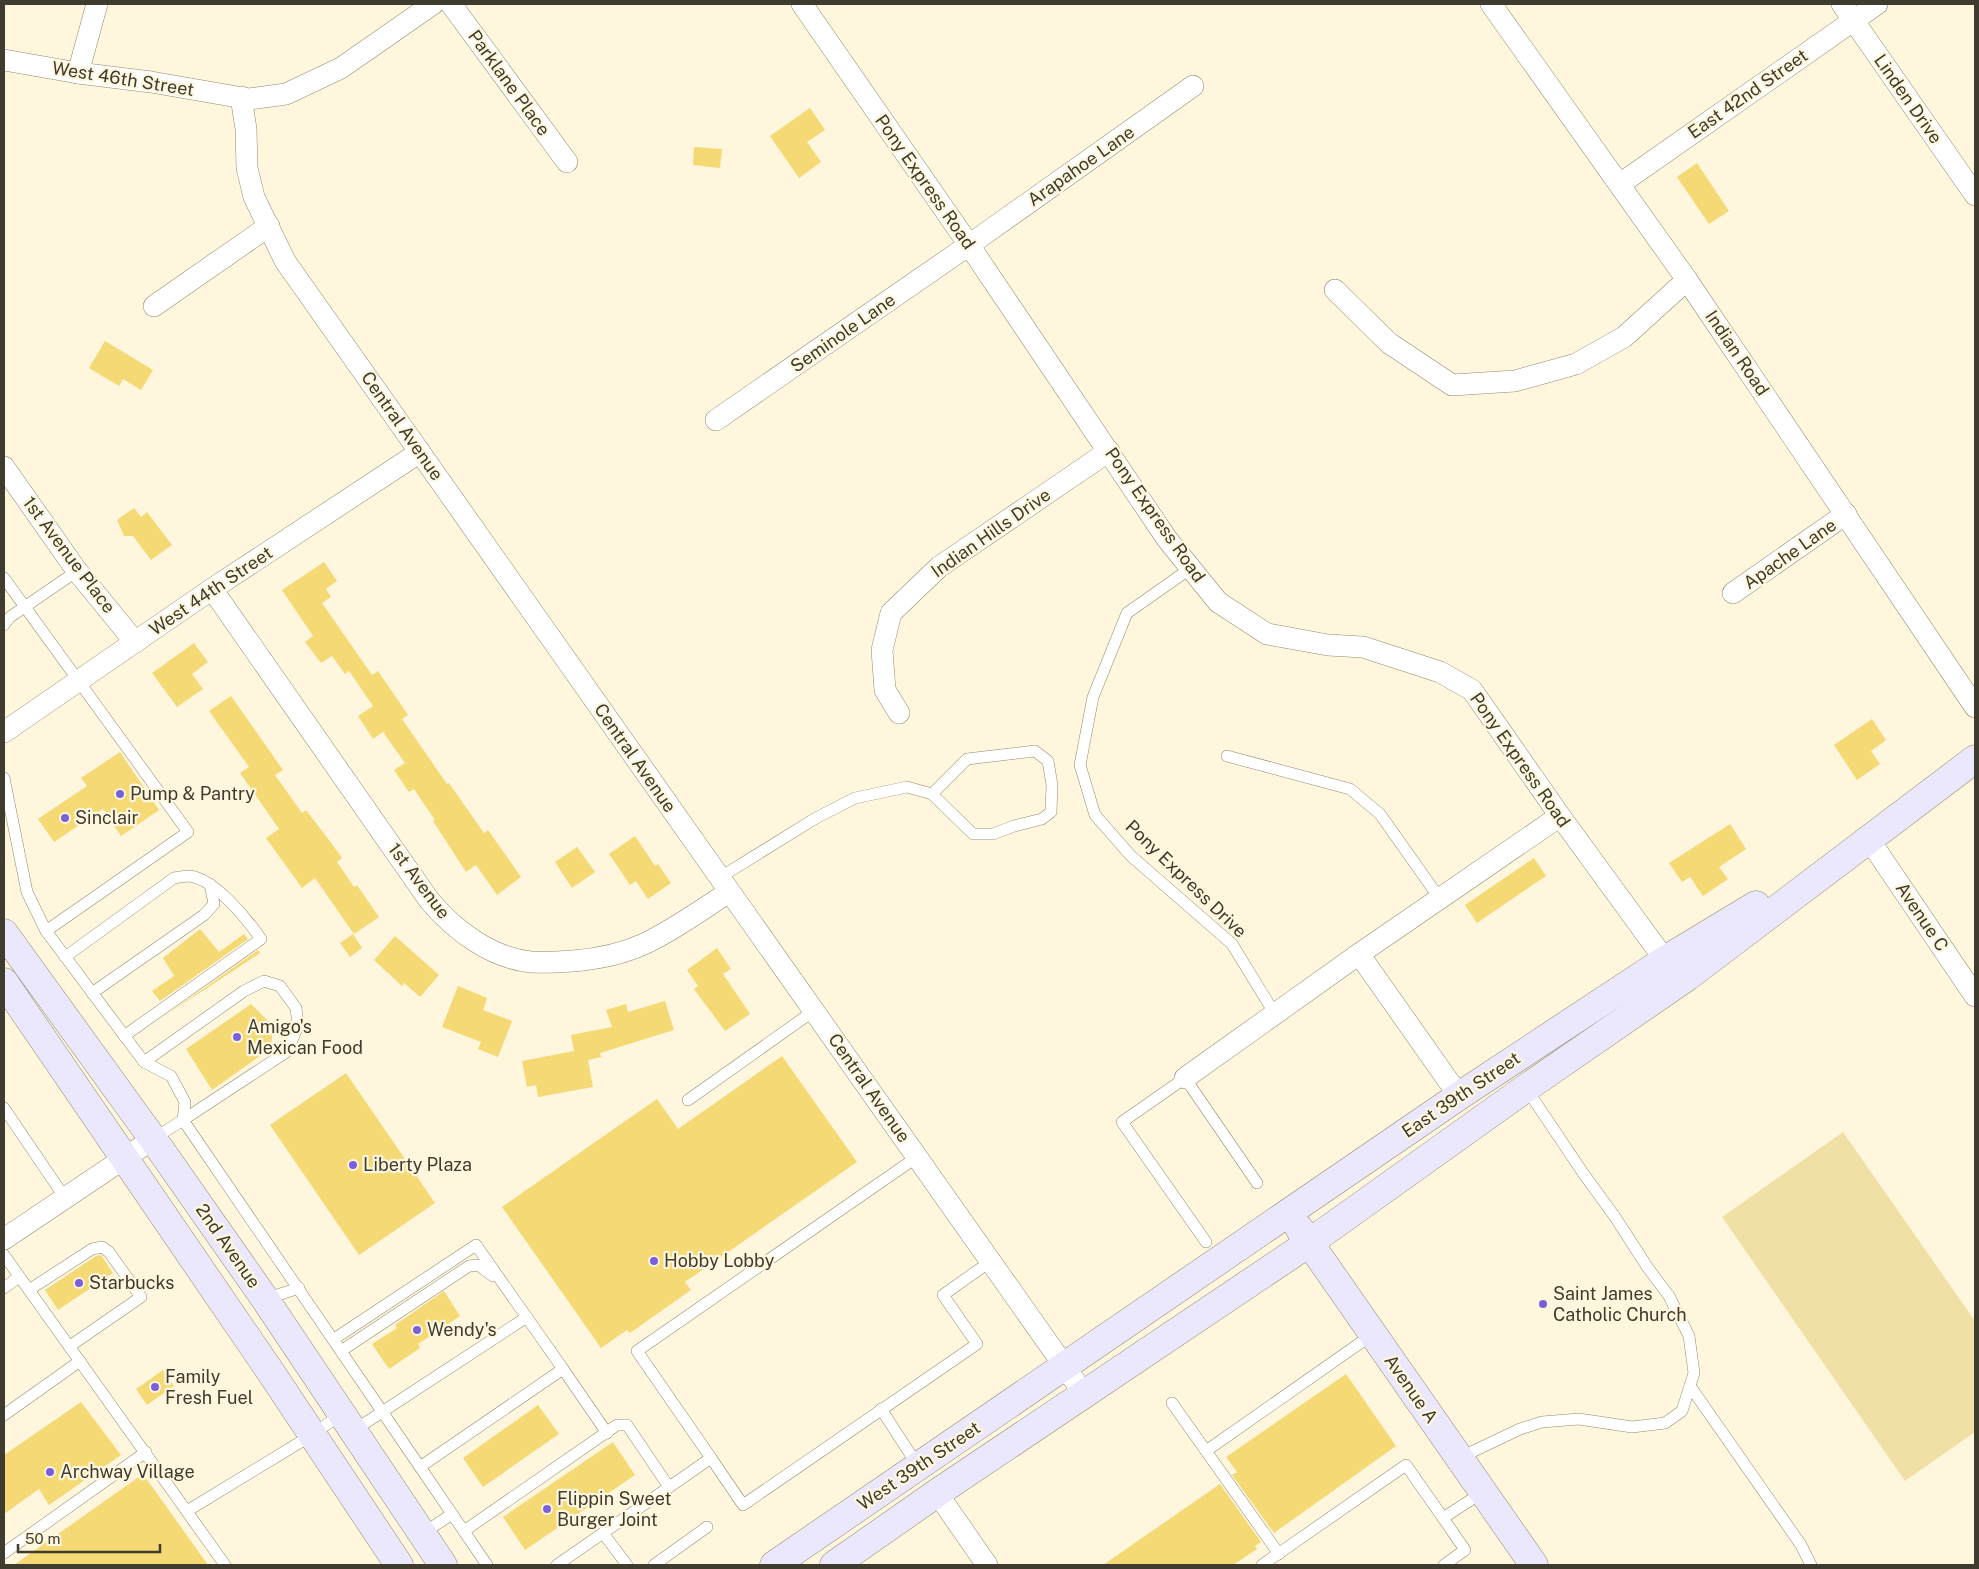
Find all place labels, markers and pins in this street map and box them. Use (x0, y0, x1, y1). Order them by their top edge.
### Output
place label: Pump & Pantry (130, 783, 255, 804)
marker: Pump & Pantry (114, 788, 126, 800)
place label: Sinclair (75, 807, 139, 828)
marker: Sinclair (59, 812, 71, 824)
place label: Amigo's Mexican Food (247, 1016, 363, 1058)
marker: Amigo's Mexican Food (231, 1031, 243, 1043)
place label: Liberty Plaza (363, 1154, 472, 1175)
marker: Liberty Plaza (347, 1159, 359, 1171)
place label: Hobby Lobby (664, 1250, 775, 1271)
marker: Hobby Lobby (648, 1255, 660, 1267)
place label: Starbucks (89, 1272, 174, 1293)
marker: Starbucks (73, 1277, 85, 1289)
place label: Saint James Catholic Church (1553, 1283, 1687, 1325)
marker: Saint James Catholic Church (1537, 1298, 1549, 1310)
place label: Wendy's (427, 1319, 497, 1340)
marker: Wendy's (411, 1324, 423, 1336)
place label: Family Fresh Fuel (165, 1366, 253, 1408)
marker: Family Fresh Fuel (149, 1381, 161, 1393)
place label: Archway Village (60, 1461, 195, 1482)
marker: Archway Village (44, 1466, 56, 1478)
place label: Flippin Sweet Burger Joint (557, 1488, 671, 1530)
marker: Flippin Sweet Burger Joint (541, 1503, 553, 1515)

